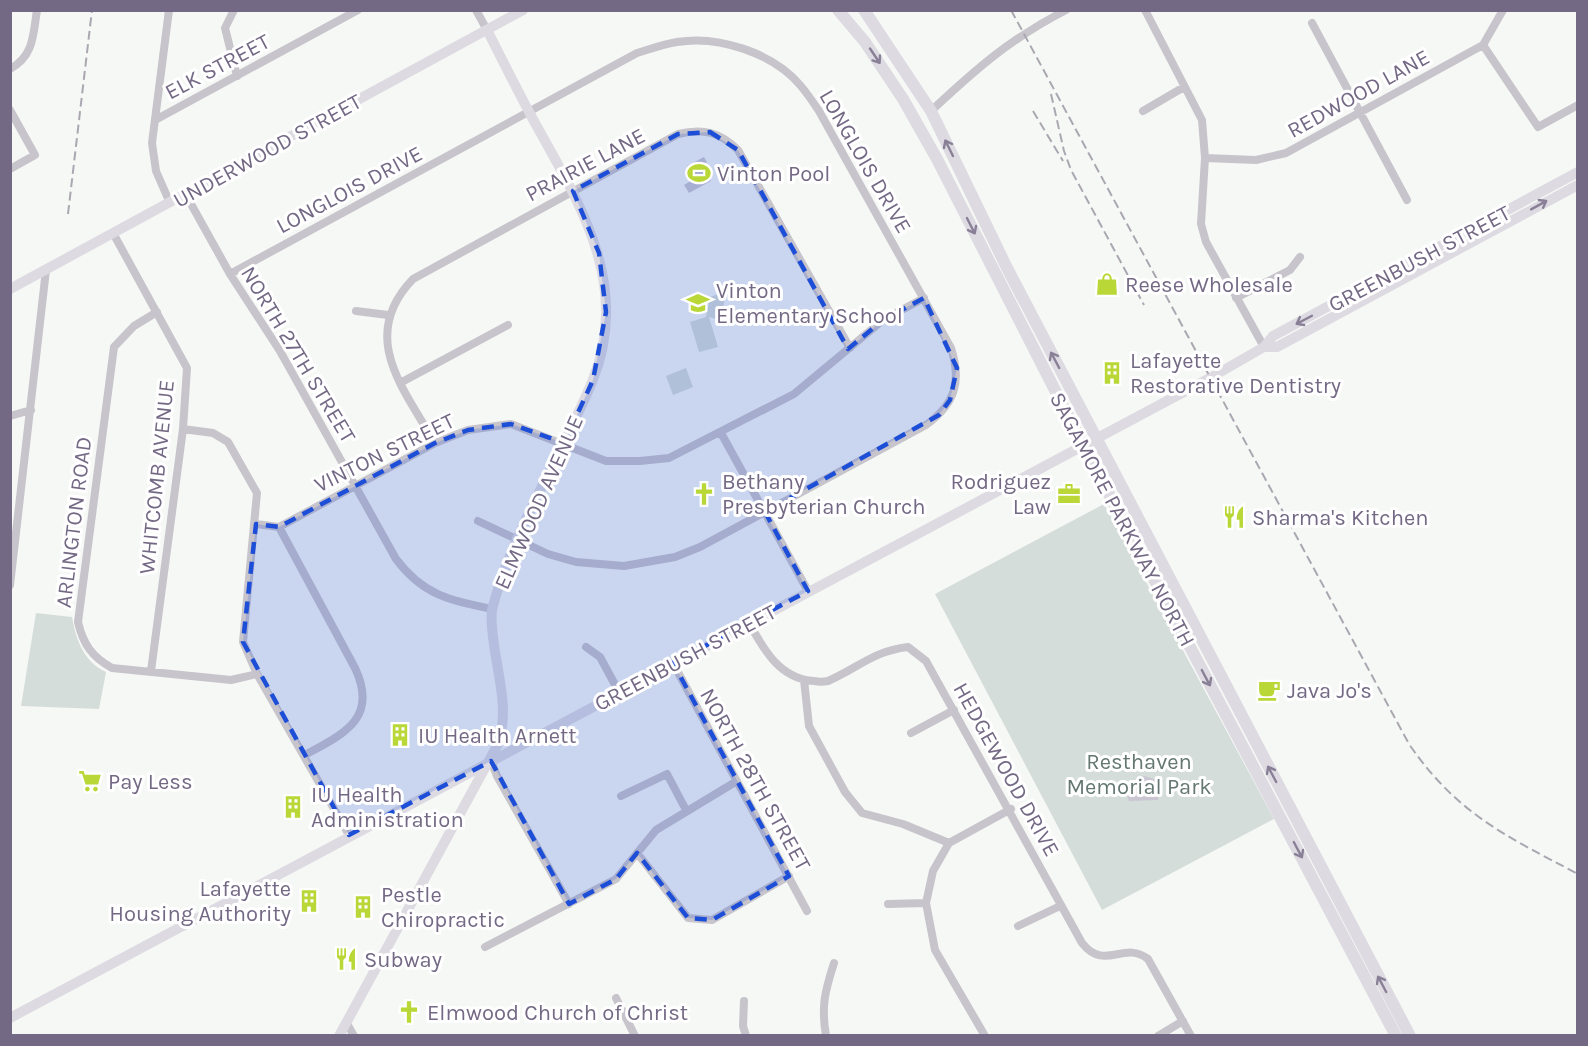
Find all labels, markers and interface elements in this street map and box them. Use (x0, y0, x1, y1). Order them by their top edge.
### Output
street label: ELK STREET (161, 28, 274, 105)
street label: REDWOOD LANE (1283, 44, 1434, 144)
one-way arrow (869, 48, 881, 64)
street label: LONGLOIS DRIVE (813, 85, 917, 238)
street label: UNDERWOOD STREET (169, 88, 366, 213)
street label: PRAIRIE LANE (521, 122, 650, 207)
one-way arrow (942, 139, 954, 157)
street label: LONGLOIS DRIVE (272, 140, 427, 239)
sports icon: Vinton Pool (686, 160, 712, 186)
place label: Vinton Pool (717, 161, 830, 187)
one-way arrow (1530, 199, 1547, 211)
street label: GREENBUSH STREET (1324, 200, 1515, 318)
one-way arrow (966, 216, 977, 234)
street label: NORTH 27TH STREET (235, 262, 361, 447)
shop icon: Reese Wholesale (1094, 271, 1120, 297)
place label: Reese Wholesale (1125, 272, 1293, 298)
place label: Vinton Elementary School (716, 278, 903, 329)
school or university icon: Vinton Elementary School (685, 290, 711, 316)
one-way arrow (1296, 314, 1314, 326)
place label: Lafayette Restorative Dentistry (1130, 348, 1341, 399)
one-way arrow (1048, 351, 1060, 369)
building icon: Lafayette Restorative Dentistry (1099, 360, 1125, 386)
street label: WHITCOMB AVENUE (134, 379, 180, 576)
street label: SAGAMORE PARKWAY NORTH (1044, 388, 1200, 651)
street label: VINTON STREET (310, 408, 459, 498)
street label: ELMWOOD AVENUE (489, 411, 589, 593)
street label: ARLINGTON ROAD (51, 435, 97, 609)
place label: Bethany Presbyterian Church (722, 469, 926, 520)
place label: Rodriguez Law (950, 469, 1051, 520)
church icon: Bethany Presbyterian Church (691, 481, 717, 507)
office icon: Rodriguez Law (1056, 481, 1082, 507)
restaurant icon: Sharma's Kitchen (1221, 504, 1247, 530)
place label: Sharma's Kitchen (1252, 505, 1429, 531)
street label: GREENBUSH STREET (590, 599, 781, 717)
one-way arrow (1200, 669, 1212, 686)
cafe icon: Java Jo's (1256, 677, 1282, 703)
street label: HEDGEWOOD DRIVE (948, 678, 1065, 861)
place label: Java Jo's (1287, 678, 1372, 704)
street label: NORTH 28TH STREET (694, 684, 816, 875)
building icon: IU Health Arnett (387, 722, 413, 748)
place label: IU Health Arnett (418, 723, 577, 749)
park label: Resthaven Memorial Park (1066, 749, 1212, 800)
one-way arrow (1266, 766, 1278, 783)
supermarket icon: Pay Less (77, 768, 103, 794)
place label: Pay Less (108, 769, 192, 795)
place label: IU Health Administration (311, 782, 464, 833)
building icon: IU Health Administration (280, 794, 306, 820)
one-way arrow (1292, 841, 1304, 859)
place label: Lafayette Housing Authority (109, 876, 291, 927)
place label: Pestle Chiropractic (381, 882, 505, 933)
building icon: Lafayette Housing Authority (296, 888, 322, 914)
building icon: Pestle Chiropractic (350, 894, 376, 920)
restaurant icon: Subway (333, 946, 359, 972)
place label: Subway (364, 947, 442, 973)
one-way arrow (1376, 976, 1388, 993)
church icon: Elmwood Church of Christ (396, 999, 422, 1025)
place label: Elmwood Church of Christ (427, 1000, 688, 1026)

